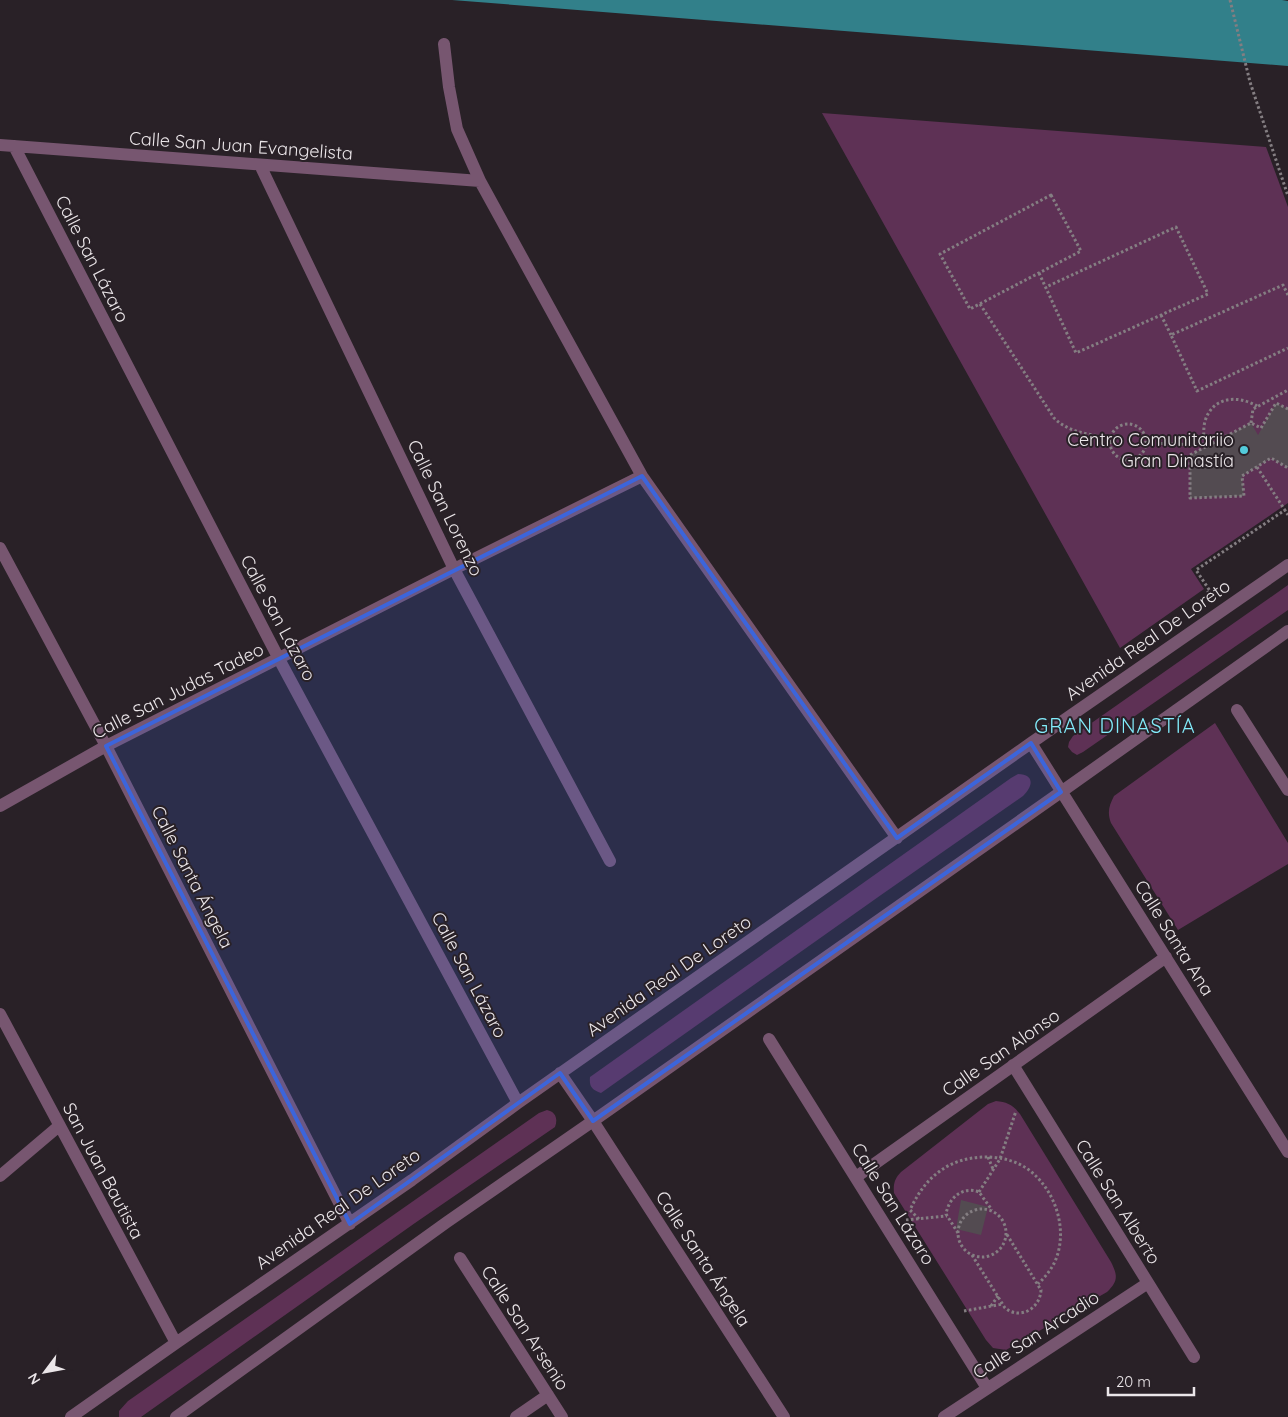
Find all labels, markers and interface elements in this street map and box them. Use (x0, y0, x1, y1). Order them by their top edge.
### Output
street label: Calle San Juan Evangelista (128, 126, 354, 165)
street label: Calle San Lázaro (51, 191, 134, 326)
place label: Centro Comunitariio Gran Dinastía (1067, 428, 1234, 472)
street label: Calle San Lorenzo (402, 436, 488, 580)
marker: Centro Comunitariio Gran Dinastía (1238, 444, 1250, 456)
street label: Calle San Lázaro (236, 551, 321, 685)
street label: Avenida Real De Loreto (1061, 574, 1235, 705)
street label: Calle San Judas Tadeo (88, 637, 268, 744)
district label: GRAN DINASTÍA (1034, 713, 1196, 738)
street label: Calle Santa Ángela (146, 801, 238, 952)
street label: Calle Santa Ana (1130, 876, 1219, 1000)
street label: Calle San Lázaro (427, 908, 512, 1042)
street label: Avenida Real De Loreto (582, 910, 756, 1041)
street label: Calle San Alonso (937, 1003, 1064, 1102)
street label: San Juan Bautista (58, 1099, 149, 1243)
street label: Calle San Alberto (1071, 1135, 1166, 1268)
street label: Calle San Lázaro (847, 1138, 940, 1269)
street label: Avenida Real De Loreto (251, 1143, 425, 1274)
street label: Calle Santa Ángela (651, 1186, 756, 1331)
street label: Calle San Arsenio (476, 1261, 574, 1395)
street label: Calle San Arcadio (968, 1285, 1103, 1384)
north arrow (20, 1347, 70, 1397)
scale bar (1108, 1364, 1194, 1396)
text: N (24, 1370, 44, 1388)
text: 20 m (1116, 1372, 1151, 1391)

